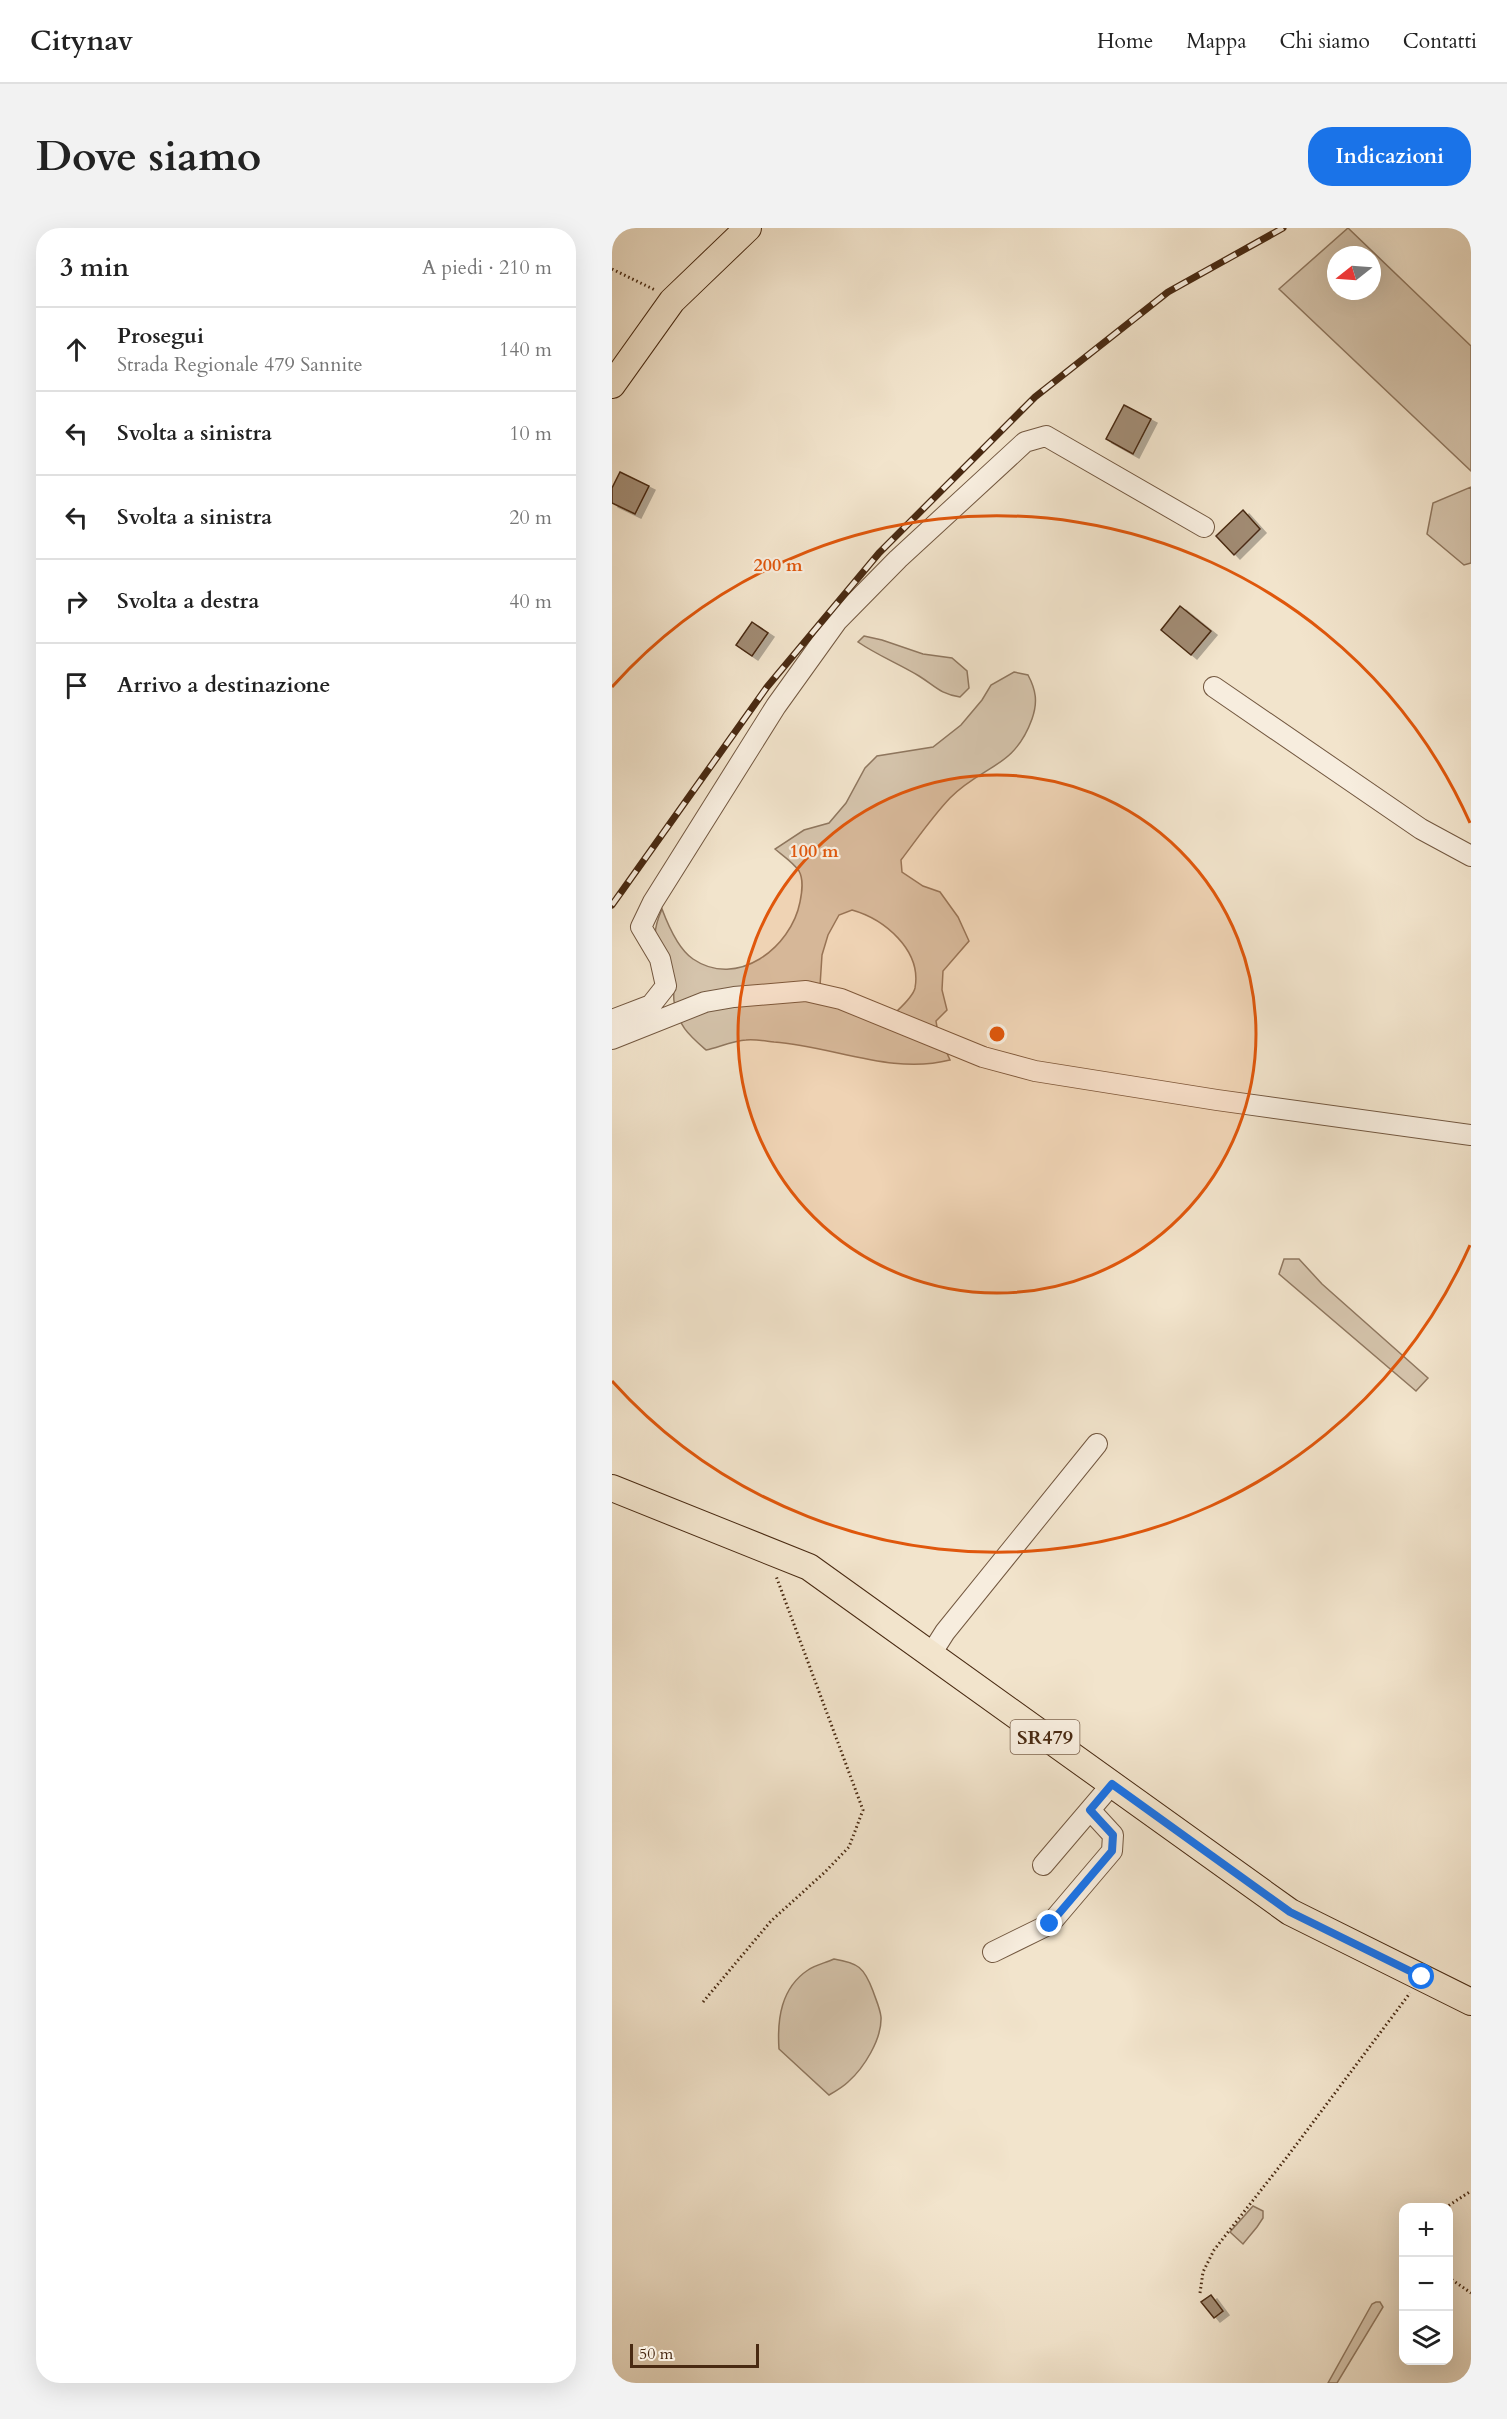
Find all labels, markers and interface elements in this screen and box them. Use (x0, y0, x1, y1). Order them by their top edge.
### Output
text: Citynav (30, 22, 133, 60)
text: Home (1097, 27, 1153, 56)
text: Mappa (1186, 27, 1247, 56)
text: Chi siamo (1280, 27, 1370, 56)
text: Contatti (1403, 27, 1477, 56)
button: Indicazioni (1308, 127, 1471, 186)
text: Dove siamo (36, 128, 261, 185)
north arrow (1327, 246, 1381, 300)
text: 3 min (60, 250, 129, 285)
text: A piedi · 210 m (422, 254, 552, 281)
text: Prosegui (117, 321, 204, 351)
icon: ahead (60, 333, 93, 366)
text: 140 m (499, 336, 552, 363)
text: Strada Regionale 479 Sannite (117, 351, 363, 378)
icon: left (60, 417, 93, 450)
text: Svolta a sinistra (117, 418, 272, 448)
text: 10 m (509, 420, 552, 447)
icon: left (60, 501, 93, 534)
text: Svolta a sinistra (117, 502, 272, 532)
text: 20 m (509, 504, 552, 531)
text: 200 m (753, 553, 803, 578)
icon: right (60, 585, 93, 618)
text: Svolta a destra (117, 586, 259, 616)
text: 40 m (509, 588, 552, 615)
icon: arrive (60, 669, 93, 702)
text: Arrivo a destinazione (117, 670, 330, 700)
text: 100 m (789, 839, 839, 864)
centre of rings (987, 1024, 1007, 1044)
road number: SR479 (1010, 1720, 1080, 1754)
route end (1036, 1910, 1062, 1936)
route start (1408, 1963, 1434, 1989)
map controls (1399, 2203, 1453, 2365)
button: + (1399, 2203, 1453, 2257)
button: − (1399, 2257, 1453, 2311)
button: layers (1399, 2311, 1453, 2365)
scale bar (630, 2341, 759, 2368)
text: 50 m (639, 2343, 673, 2365)

